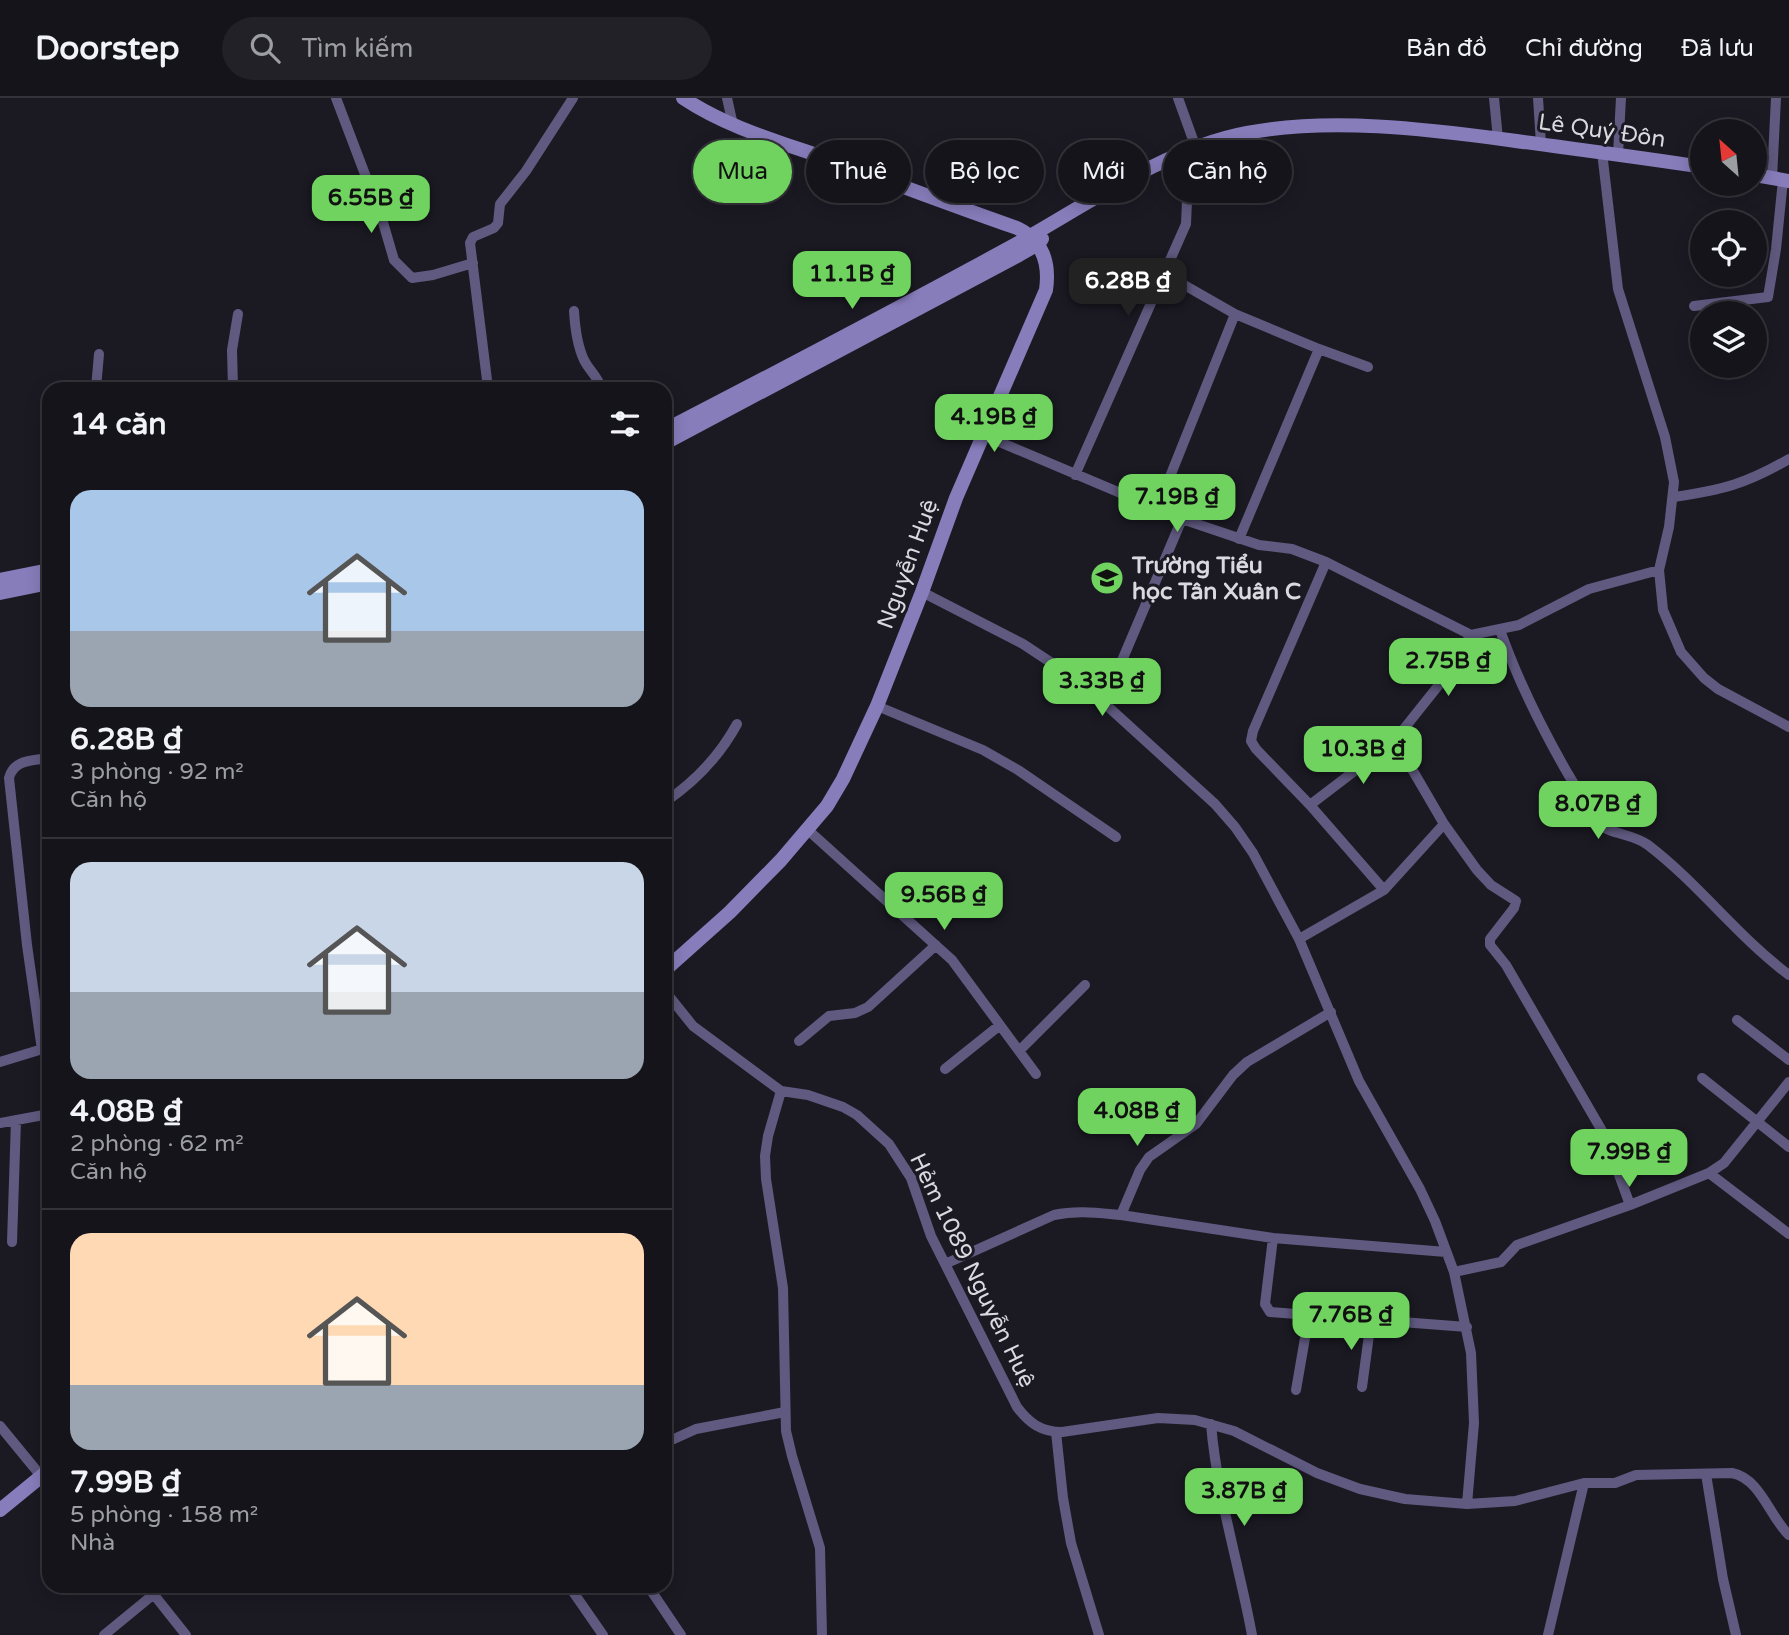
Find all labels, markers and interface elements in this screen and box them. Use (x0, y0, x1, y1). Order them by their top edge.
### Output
search box (222, 17, 712, 80)
text: Doorstep (35, 29, 180, 68)
icon: search (246, 29, 284, 67)
text: Tìm kiếm (302, 33, 413, 64)
text: Bản đồ (1406, 34, 1487, 63)
text: Chỉ đường (1525, 34, 1643, 63)
text: Đã lưu (1681, 34, 1754, 63)
street label: Lê Quý Đôn (1537, 108, 1667, 154)
north arrow (1690, 119, 1768, 196)
map controls (1690, 119, 1767, 378)
chip: Mua (693, 140, 792, 203)
chip: Thuê (806, 140, 911, 203)
chip: Bộ lọc (925, 140, 1044, 203)
chip: Mới (1058, 140, 1149, 203)
chip: Căn hộ (1163, 140, 1292, 203)
pin: 6.55B ₫ (306, 176, 436, 235)
text: 6.55B ₫ (328, 184, 414, 212)
button: locate (1690, 210, 1767, 287)
pin: 11.1B ₫ (787, 252, 917, 311)
pin: 6.28B ₫ (1063, 258, 1193, 318)
text: 11.1B ₫ (809, 260, 895, 288)
text: 6.28B ₫ (1085, 267, 1171, 295)
button: layers (1690, 301, 1767, 378)
pin: 4.19B ₫ (929, 394, 1059, 454)
text: 4.19B ₫ (951, 403, 1037, 431)
icon: filters (606, 405, 644, 443)
text: 14 căn (70, 406, 167, 443)
pin: 7.19B ₫ (1112, 474, 1242, 534)
text: 7.19B ₫ (1134, 483, 1220, 511)
street label: Nguyễn Huệ (872, 496, 944, 633)
icon: home (294, 535, 420, 661)
place label: Trường Tiểu học Tân Xuân C (1131, 552, 1301, 606)
school or university icon: Trường Tiểu học Tân Xuân C (1088, 559, 1126, 597)
pin: 2.75B ₫ (1383, 638, 1513, 698)
text: 2.75B ₫ (1405, 647, 1491, 675)
pin: 3.33B ₫ (1037, 658, 1167, 718)
text: 3.33B ₫ (1059, 667, 1145, 695)
text: 6.28B ₫ (70, 721, 183, 758)
pin: 10.3B ₫ (1298, 726, 1428, 786)
text: 10.3B ₫ (1320, 735, 1406, 763)
text: 3 phòng · 92 m² (70, 758, 244, 786)
pin: 8.07B ₫ (1533, 782, 1663, 841)
text: Căn hộ (70, 786, 147, 814)
text: 8.07B ₫ (1555, 790, 1641, 818)
pin: 9.56B ₫ (879, 872, 1009, 932)
text: 9.56B ₫ (901, 881, 987, 909)
icon: home (294, 907, 420, 1033)
pin: 4.08B ₫ (1072, 1088, 1202, 1148)
text: 4.08B ₫ (70, 1093, 183, 1130)
text: 4.08B ₫ (1094, 1097, 1180, 1125)
text: 2 phòng · 62 m² (70, 1130, 244, 1158)
pin: 7.99B ₫ (1564, 1130, 1694, 1189)
text: 7.99B ₫ (1586, 1138, 1672, 1166)
street label: Hẻm 1089 Nguyễn Huệ (903, 1149, 1041, 1392)
text: Căn hộ (70, 1158, 147, 1186)
icon: home (294, 1278, 420, 1404)
pin: 7.76B ₫ (1286, 1292, 1416, 1352)
text: 7.76B ₫ (1309, 1301, 1393, 1329)
text: 7.99B ₫ (70, 1464, 181, 1501)
pin: 3.87B ₫ (1179, 1468, 1309, 1528)
text: 3.87B ₫ (1201, 1477, 1287, 1505)
text: 5 phòng · 158 m² (70, 1501, 258, 1529)
text: Nhà (70, 1529, 115, 1557)

